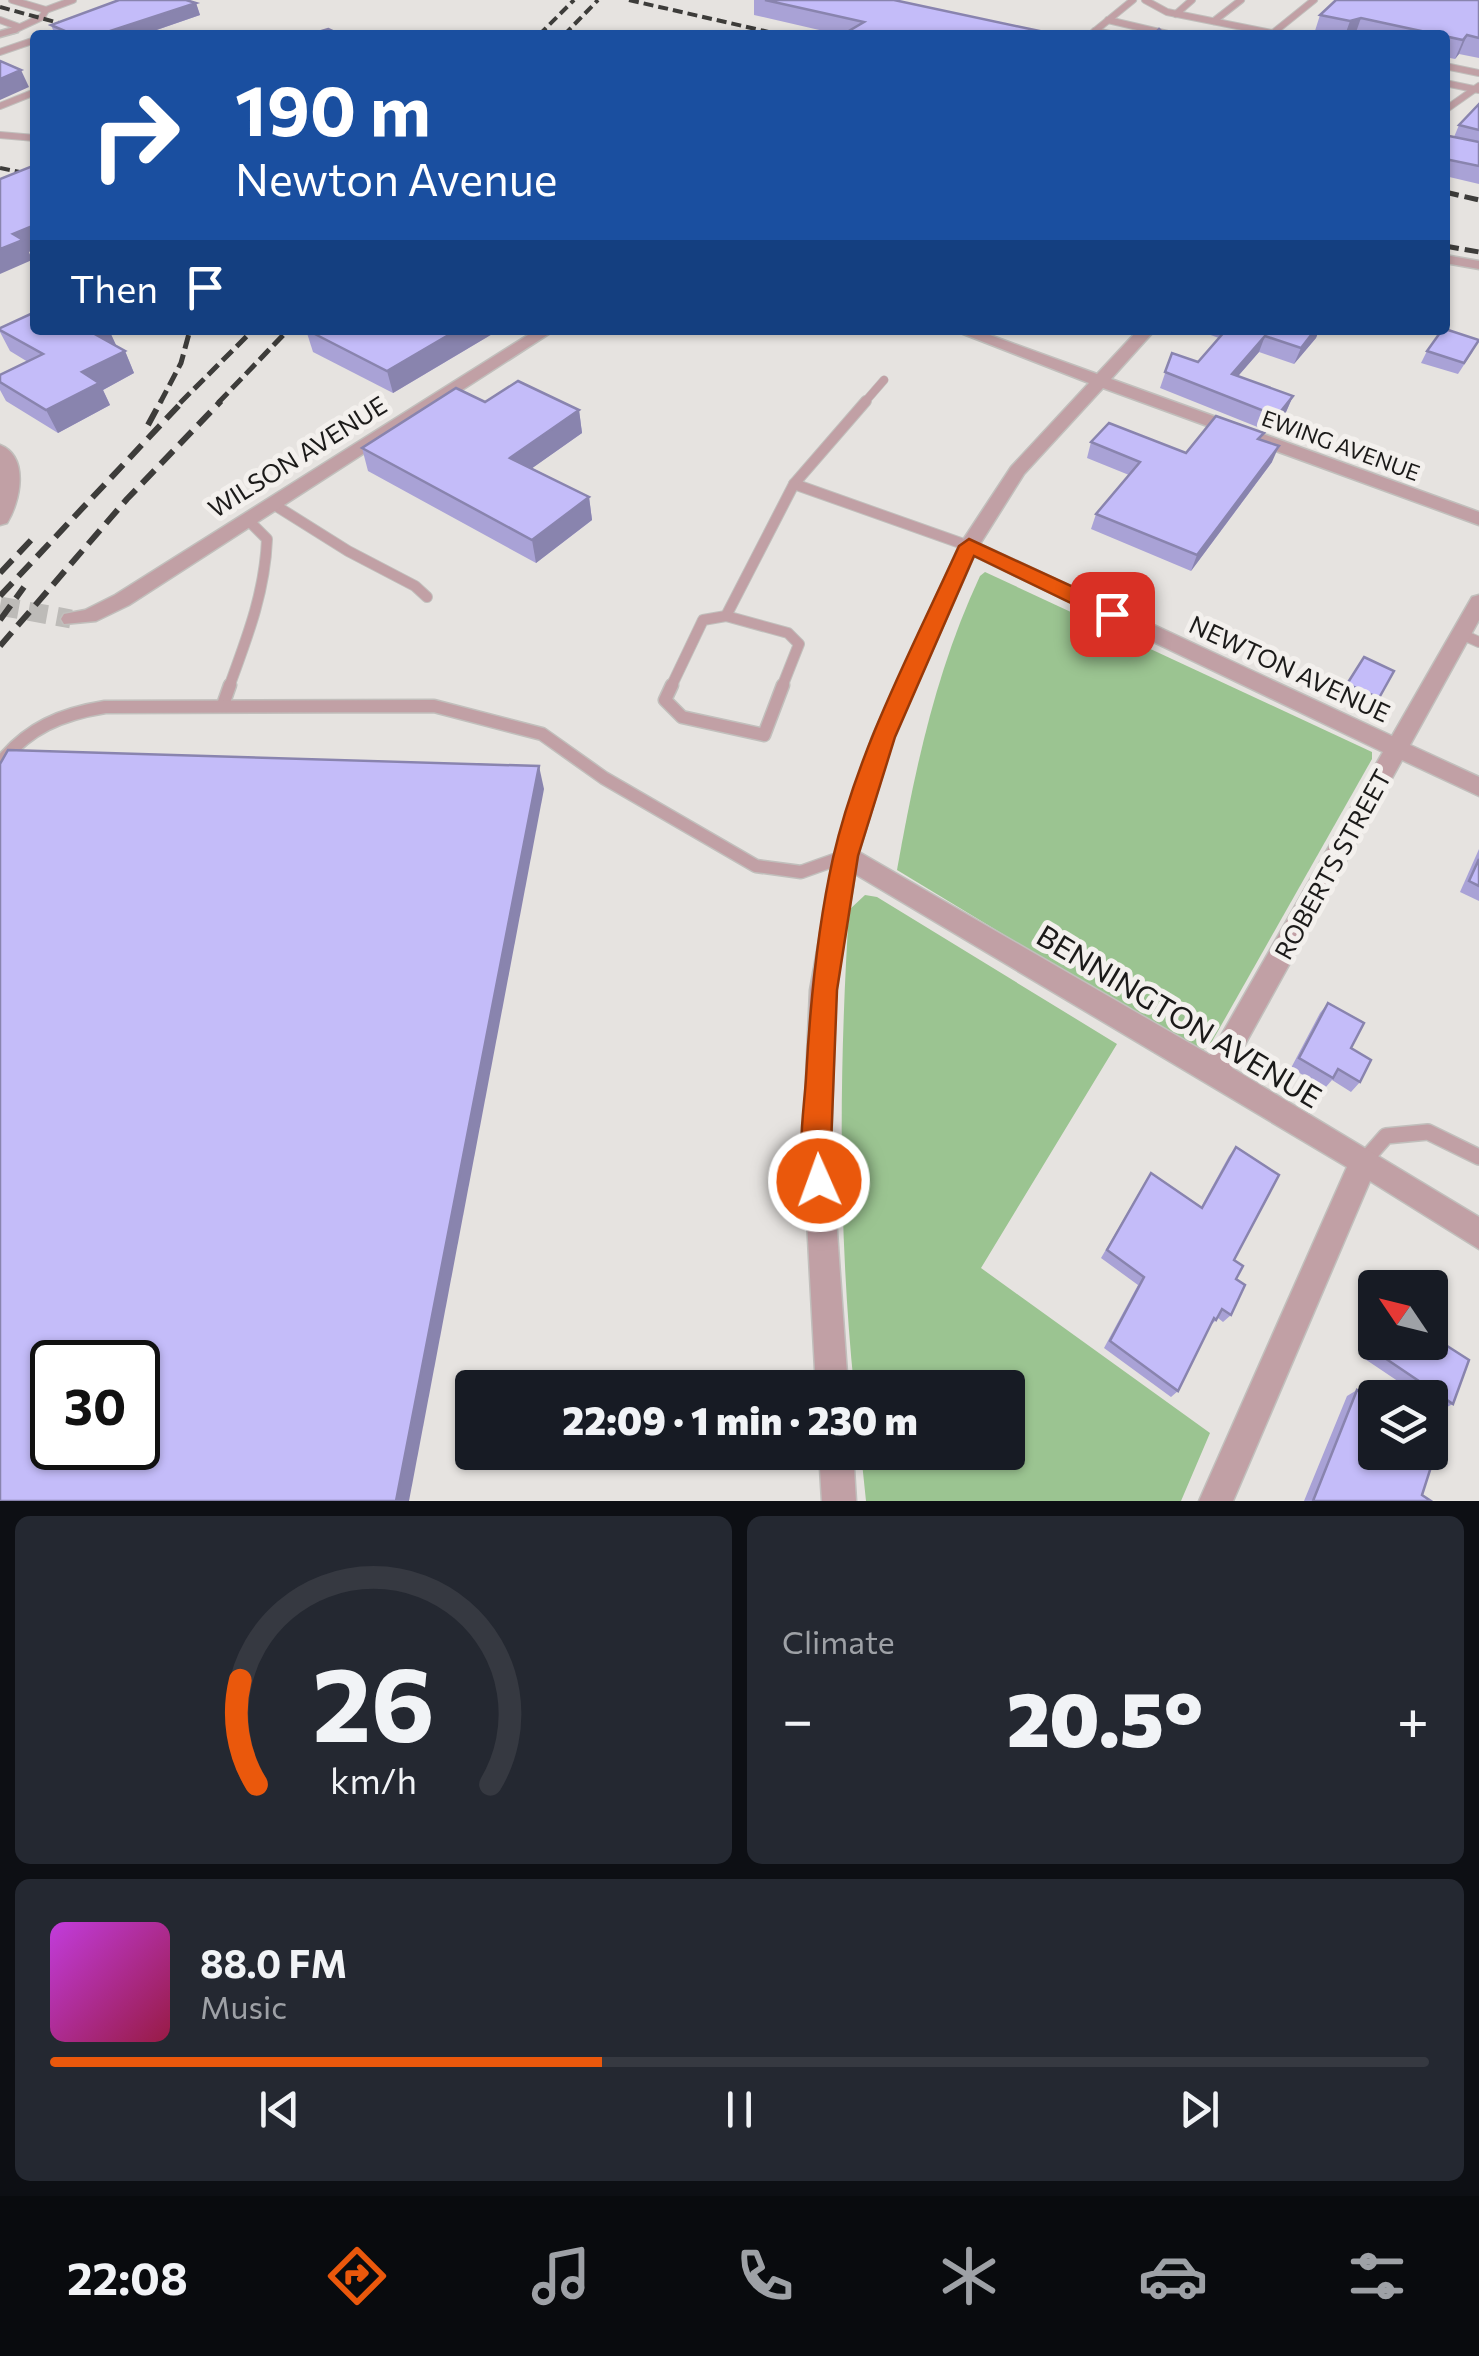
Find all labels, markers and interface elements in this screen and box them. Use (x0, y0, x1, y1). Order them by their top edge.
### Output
text: 190 m (235, 65, 431, 150)
icon: right (70, 70, 200, 200)
text: Newton Avenue (235, 150, 558, 205)
icon: arrive (178, 260, 233, 315)
text: Then (70, 264, 158, 311)
street label: WILSON AVENUE (202, 389, 392, 523)
street label: EWING AVENUE (1258, 404, 1424, 486)
pin (1070, 572, 1155, 657)
icon: arrive (1085, 587, 1140, 642)
street label: NEWTON AVENUE (1185, 608, 1395, 728)
street label: ROBERTS STREET (1267, 764, 1397, 964)
street label: BENNINGTON AVENUE (1031, 915, 1329, 1115)
position arrow (767, 1129, 871, 1233)
north arrow (1358, 1270, 1448, 1360)
map controls (1358, 1270, 1448, 1470)
speed limit sign: 30 (30, 1340, 160, 1470)
button: layers (1358, 1380, 1448, 1470)
text: 22:09 · 1 min · 230 m (562, 1396, 918, 1443)
text: Climate (782, 1621, 895, 1661)
text: 26 (312, 1636, 435, 1763)
text: 20.5° (1007, 1671, 1203, 1762)
text: − (782, 1684, 813, 1751)
text: + (1397, 1684, 1429, 1751)
text: km/h (330, 1758, 417, 1801)
text: 88.0 FM (200, 1939, 347, 1986)
text: Music (200, 1986, 287, 2026)
icon: previous (252, 2082, 307, 2137)
icon: pause (712, 2082, 767, 2137)
icon: next (1172, 2082, 1227, 2137)
icon: directions (322, 2241, 392, 2311)
icon: music (526, 2241, 596, 2311)
icon: phone (730, 2241, 800, 2311)
icon: climate (934, 2241, 1004, 2311)
icon: car (1138, 2241, 1208, 2311)
icon: filters (1342, 2241, 1412, 2311)
text: 22:08 (67, 2249, 188, 2304)

